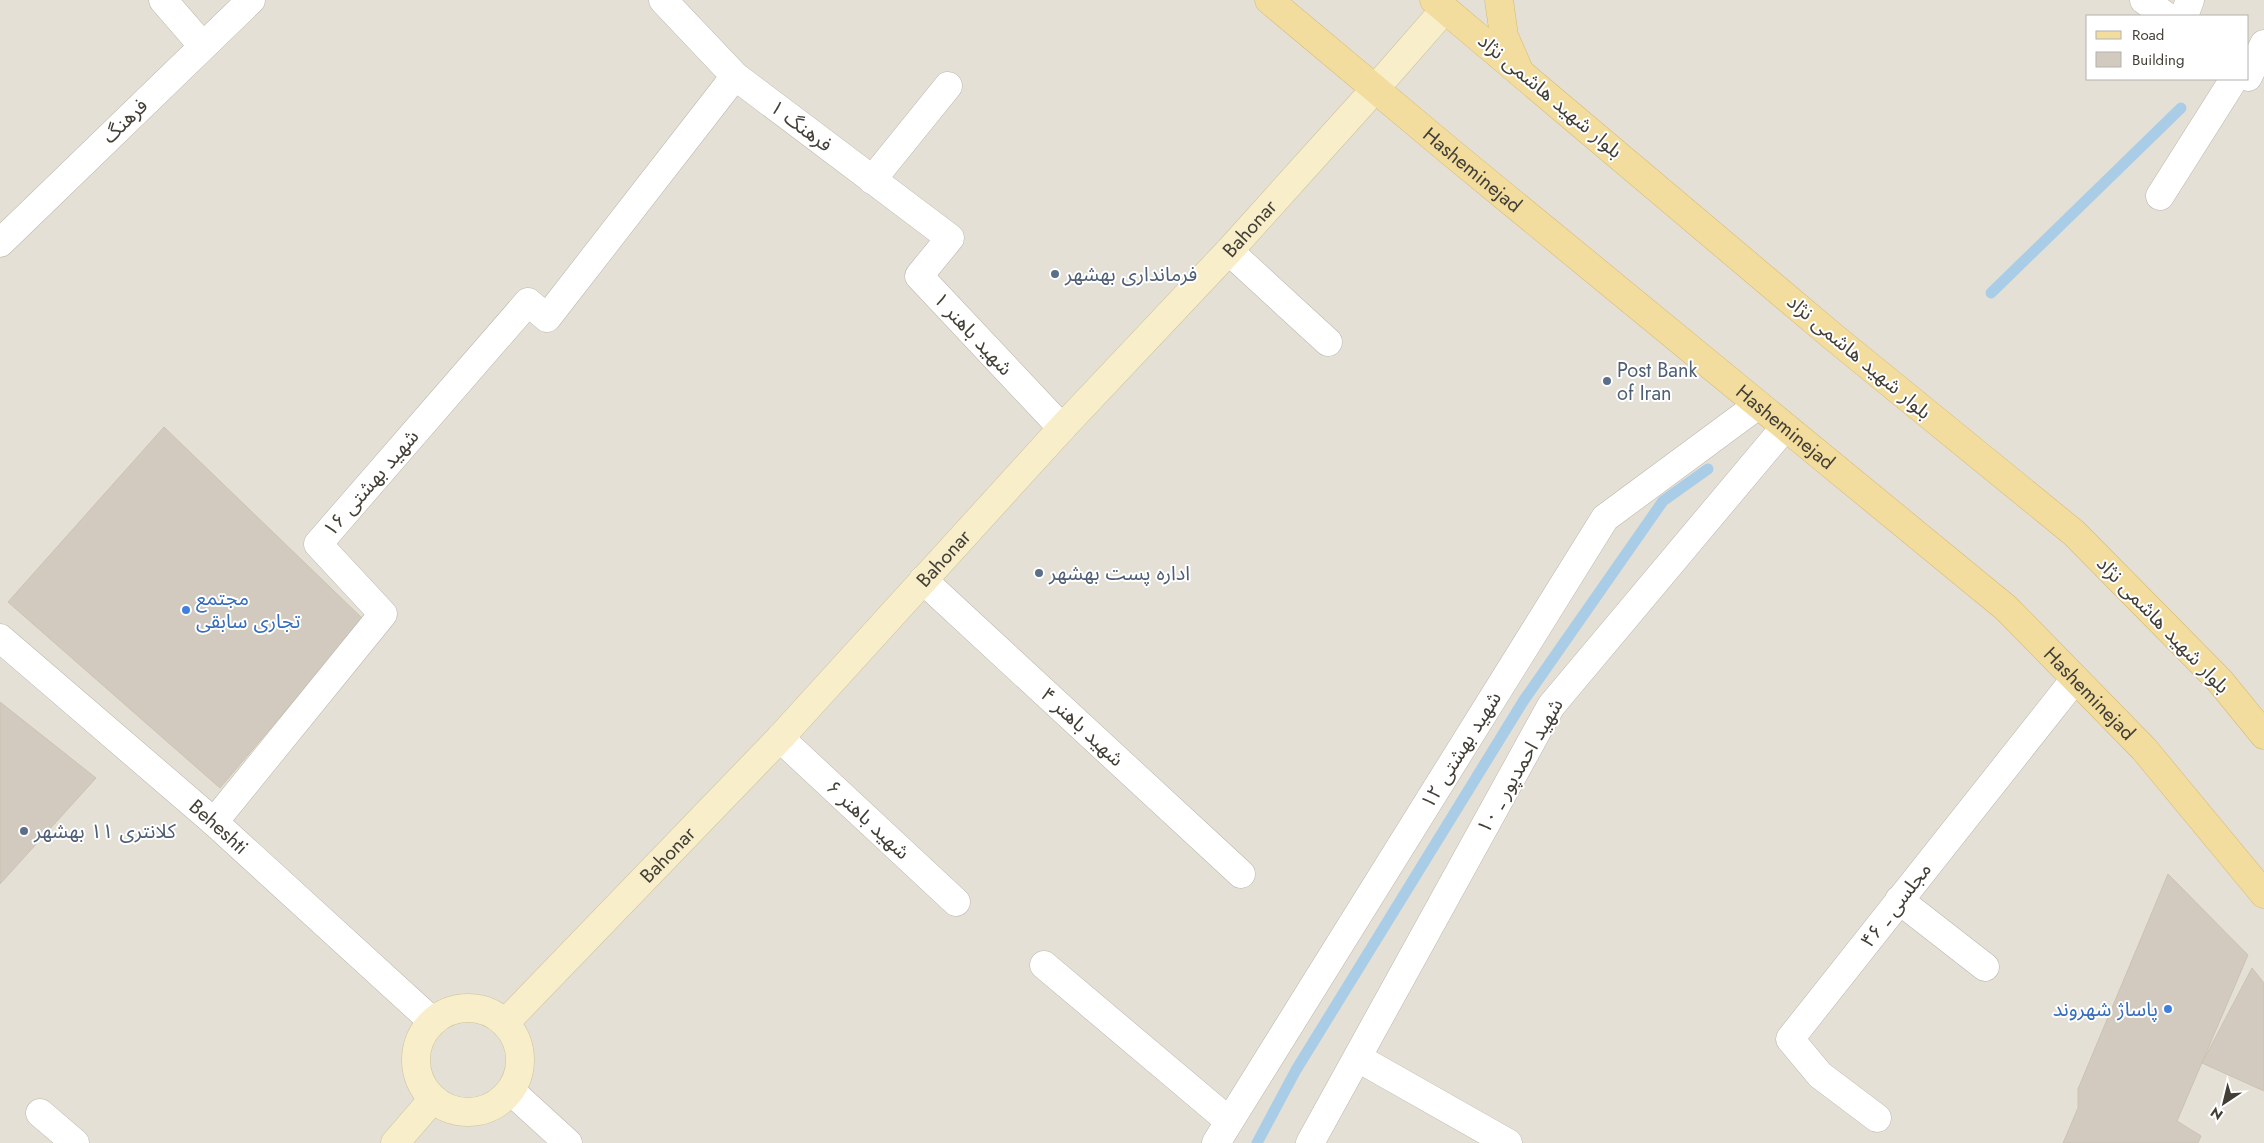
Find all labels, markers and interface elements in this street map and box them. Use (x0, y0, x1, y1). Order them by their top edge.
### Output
legend (2086, 15, 2249, 80)
text: Road (2132, 24, 2164, 46)
street label: بلوار شهید هاشمی نژاد (1471, 27, 1629, 165)
text: Building (2132, 49, 2184, 71)
street label: فرهنگ (96, 92, 154, 150)
street label: فرهنگ ۱ (764, 93, 838, 159)
street label: Hasheminejad (1417, 120, 1528, 219)
street label: Bahonar (1216, 193, 1283, 264)
place label: فرمانداری بهشهر (1064, 260, 1197, 289)
marker: فرمانداری بهشهر (1049, 268, 1061, 280)
street label: شهید باهنر ۱ (927, 286, 1019, 382)
street label: بلوار شهید هاشمی نژاد (1780, 288, 1938, 426)
place label: Post Bank of Iran (1617, 356, 1697, 408)
marker: Post Bank of Iran (1601, 375, 1613, 387)
street label: Hasheminejad (1730, 377, 1841, 476)
street label: شهید بهشتی ۱۶ (316, 423, 426, 543)
street label: Bahonar (909, 523, 978, 594)
street label: بلوار شهید هاشمی نژاد (2090, 550, 2236, 700)
place label: اداره پست بهشهر (1048, 559, 1190, 588)
marker: اداره پست بهشهر (1033, 567, 1045, 579)
place label: مجتمع تجاری سابقی (196, 584, 301, 636)
marker: مجتمع تجاری سابقی (180, 604, 192, 616)
street label: Hasheminejad (2037, 640, 2142, 747)
street label: شهید باهنر ۴ (1034, 681, 1130, 773)
street label: شهید بهشتی ۱۲ (1413, 686, 1509, 814)
street label: شهید احمدپور ـ ۱۰ (1470, 693, 1570, 839)
street label: شهید باهنر ۶ (820, 774, 916, 866)
street label: Beheshti (183, 792, 255, 861)
place label: کلانتری ۱۱ بهشهر (33, 817, 176, 846)
street label: Bahonar (633, 820, 702, 890)
marker: کلانتری ۱۱ بهشهر (18, 825, 30, 837)
street label: مجلسی ـ ۴۶ (1853, 856, 1939, 954)
place label: پاساژ شهروند (2053, 995, 2158, 1024)
marker: پاساژ شهروند (2162, 1003, 2174, 1015)
north arrow (2199, 1078, 2249, 1128)
text: N (2206, 1102, 2227, 1125)

